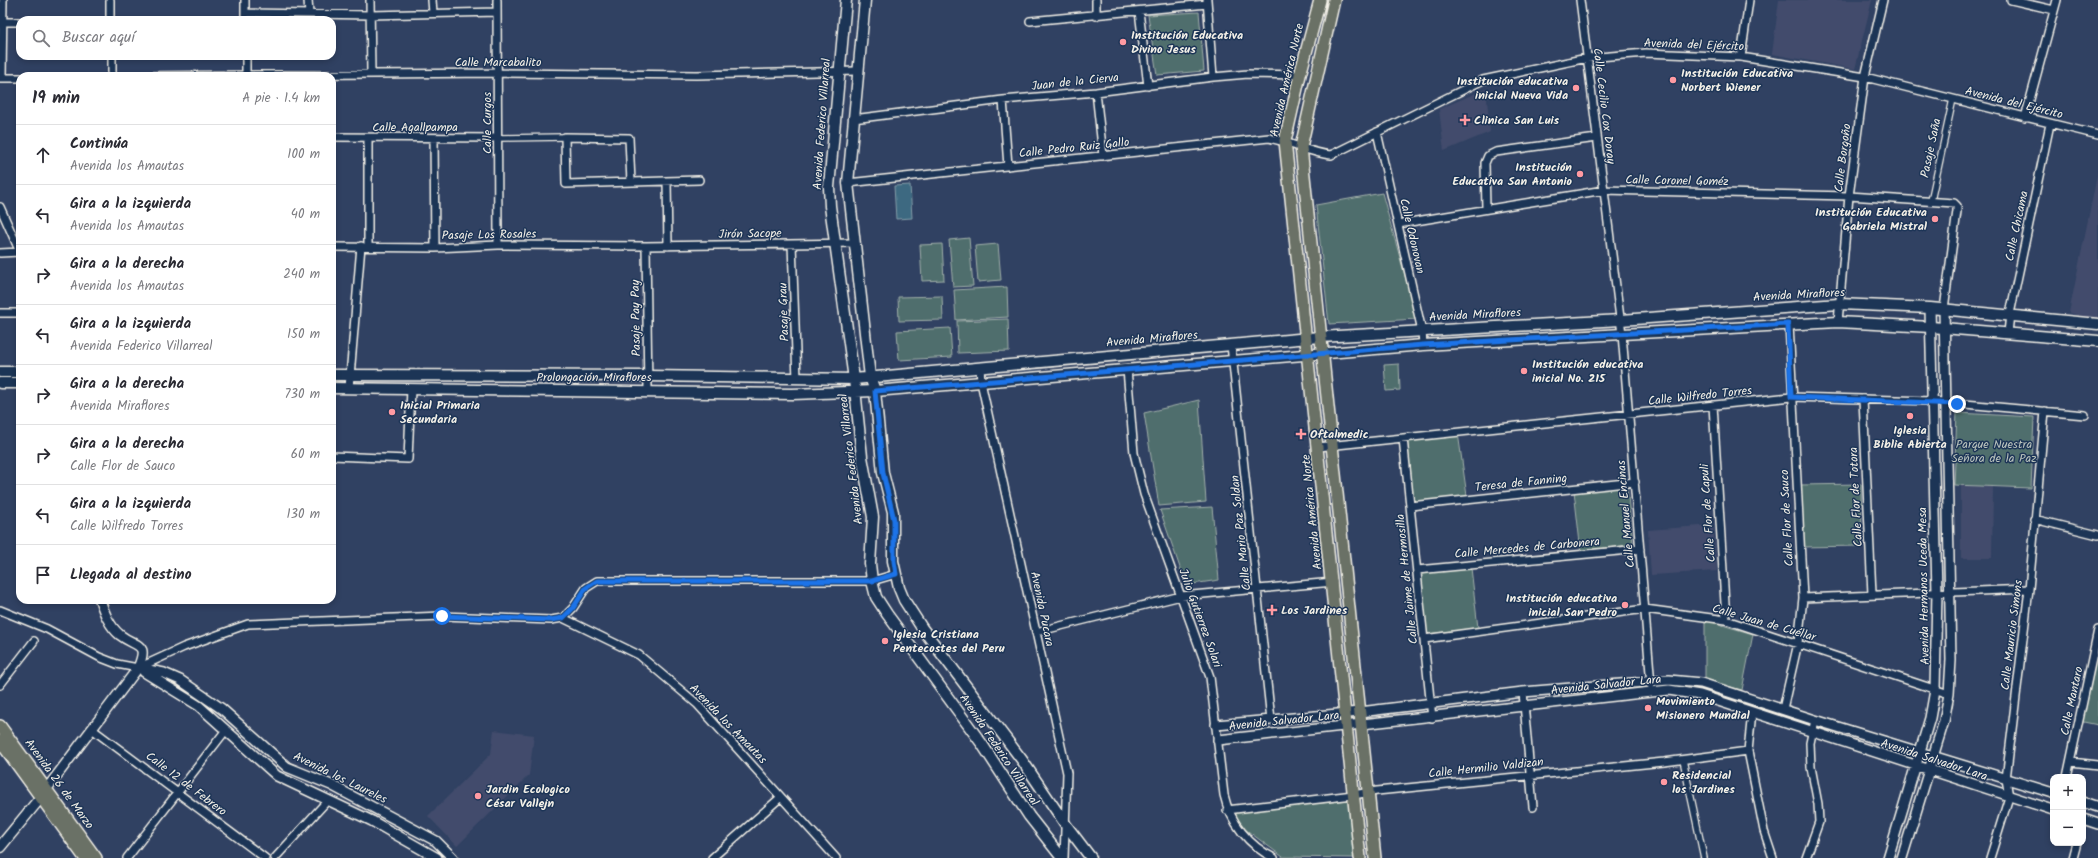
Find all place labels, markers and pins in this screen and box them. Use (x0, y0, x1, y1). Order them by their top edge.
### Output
place label: Institución Educativa Divino Jesus (1131, 26, 1243, 59)
marker: Institución Educativa Divino Jesus (1118, 37, 1128, 47)
place label: Institución Educativa Norbert Wiener (1681, 64, 1793, 97)
place label: Institución educativa inicial Nueva Vida (1457, 72, 1568, 105)
marker: Institución Educativa Norbert Wiener (1668, 75, 1678, 85)
marker: Institución educativa inicial Nueva Vida (1571, 83, 1581, 93)
place label: Clinica San Luis (1474, 111, 1560, 130)
marker: Clinica San Luis (1459, 114, 1471, 126)
place label: Institución Educativa San Antonio (1452, 158, 1573, 191)
marker: Institución Educativa San Antonio (1575, 169, 1585, 179)
place label: Institución Educativa Gabriela Mistral (1815, 203, 1928, 236)
marker: Institución Educativa Gabriela Mistral (1930, 214, 1940, 224)
place label: Institución educativa inicial No. 215 (1532, 355, 1643, 388)
marker: Institución educativa inicial No. 215 (1519, 366, 1529, 376)
place label: Inicial Primaria Secundaria (400, 396, 480, 429)
marker: Inicial Primaria Secundaria (387, 407, 397, 417)
marker: Iglesia Biblie Abierta (1905, 411, 1915, 421)
place label: Iglesia Biblie Abierta (1873, 421, 1947, 454)
place label: Oftalmedic (1310, 425, 1369, 444)
marker: Oftalmedic (1295, 428, 1307, 440)
place label: Institución educativa inicial San Pedro (1506, 589, 1618, 622)
marker: Institución educativa inicial San Pedro (1620, 600, 1630, 610)
place label: Los Jardines (1281, 601, 1348, 620)
marker: Los Jardines (1266, 604, 1278, 616)
place label: Iglesia Cristiana Pentecostes del Peru (893, 625, 1005, 658)
marker: Iglesia Cristiana Pentecostes del Peru (880, 636, 890, 646)
place label: Movimiento Misionero Mundial (1656, 692, 1751, 725)
marker: Movimiento Misionero Mundial (1643, 703, 1653, 713)
place label: Residencial los Jardines (1672, 766, 1735, 799)
marker: Residencial los Jardines (1659, 777, 1669, 787)
place label: Jardin Ecologico César Vallejn (486, 780, 571, 813)
marker: Jardin Ecologico César Vallejn (473, 791, 483, 801)

